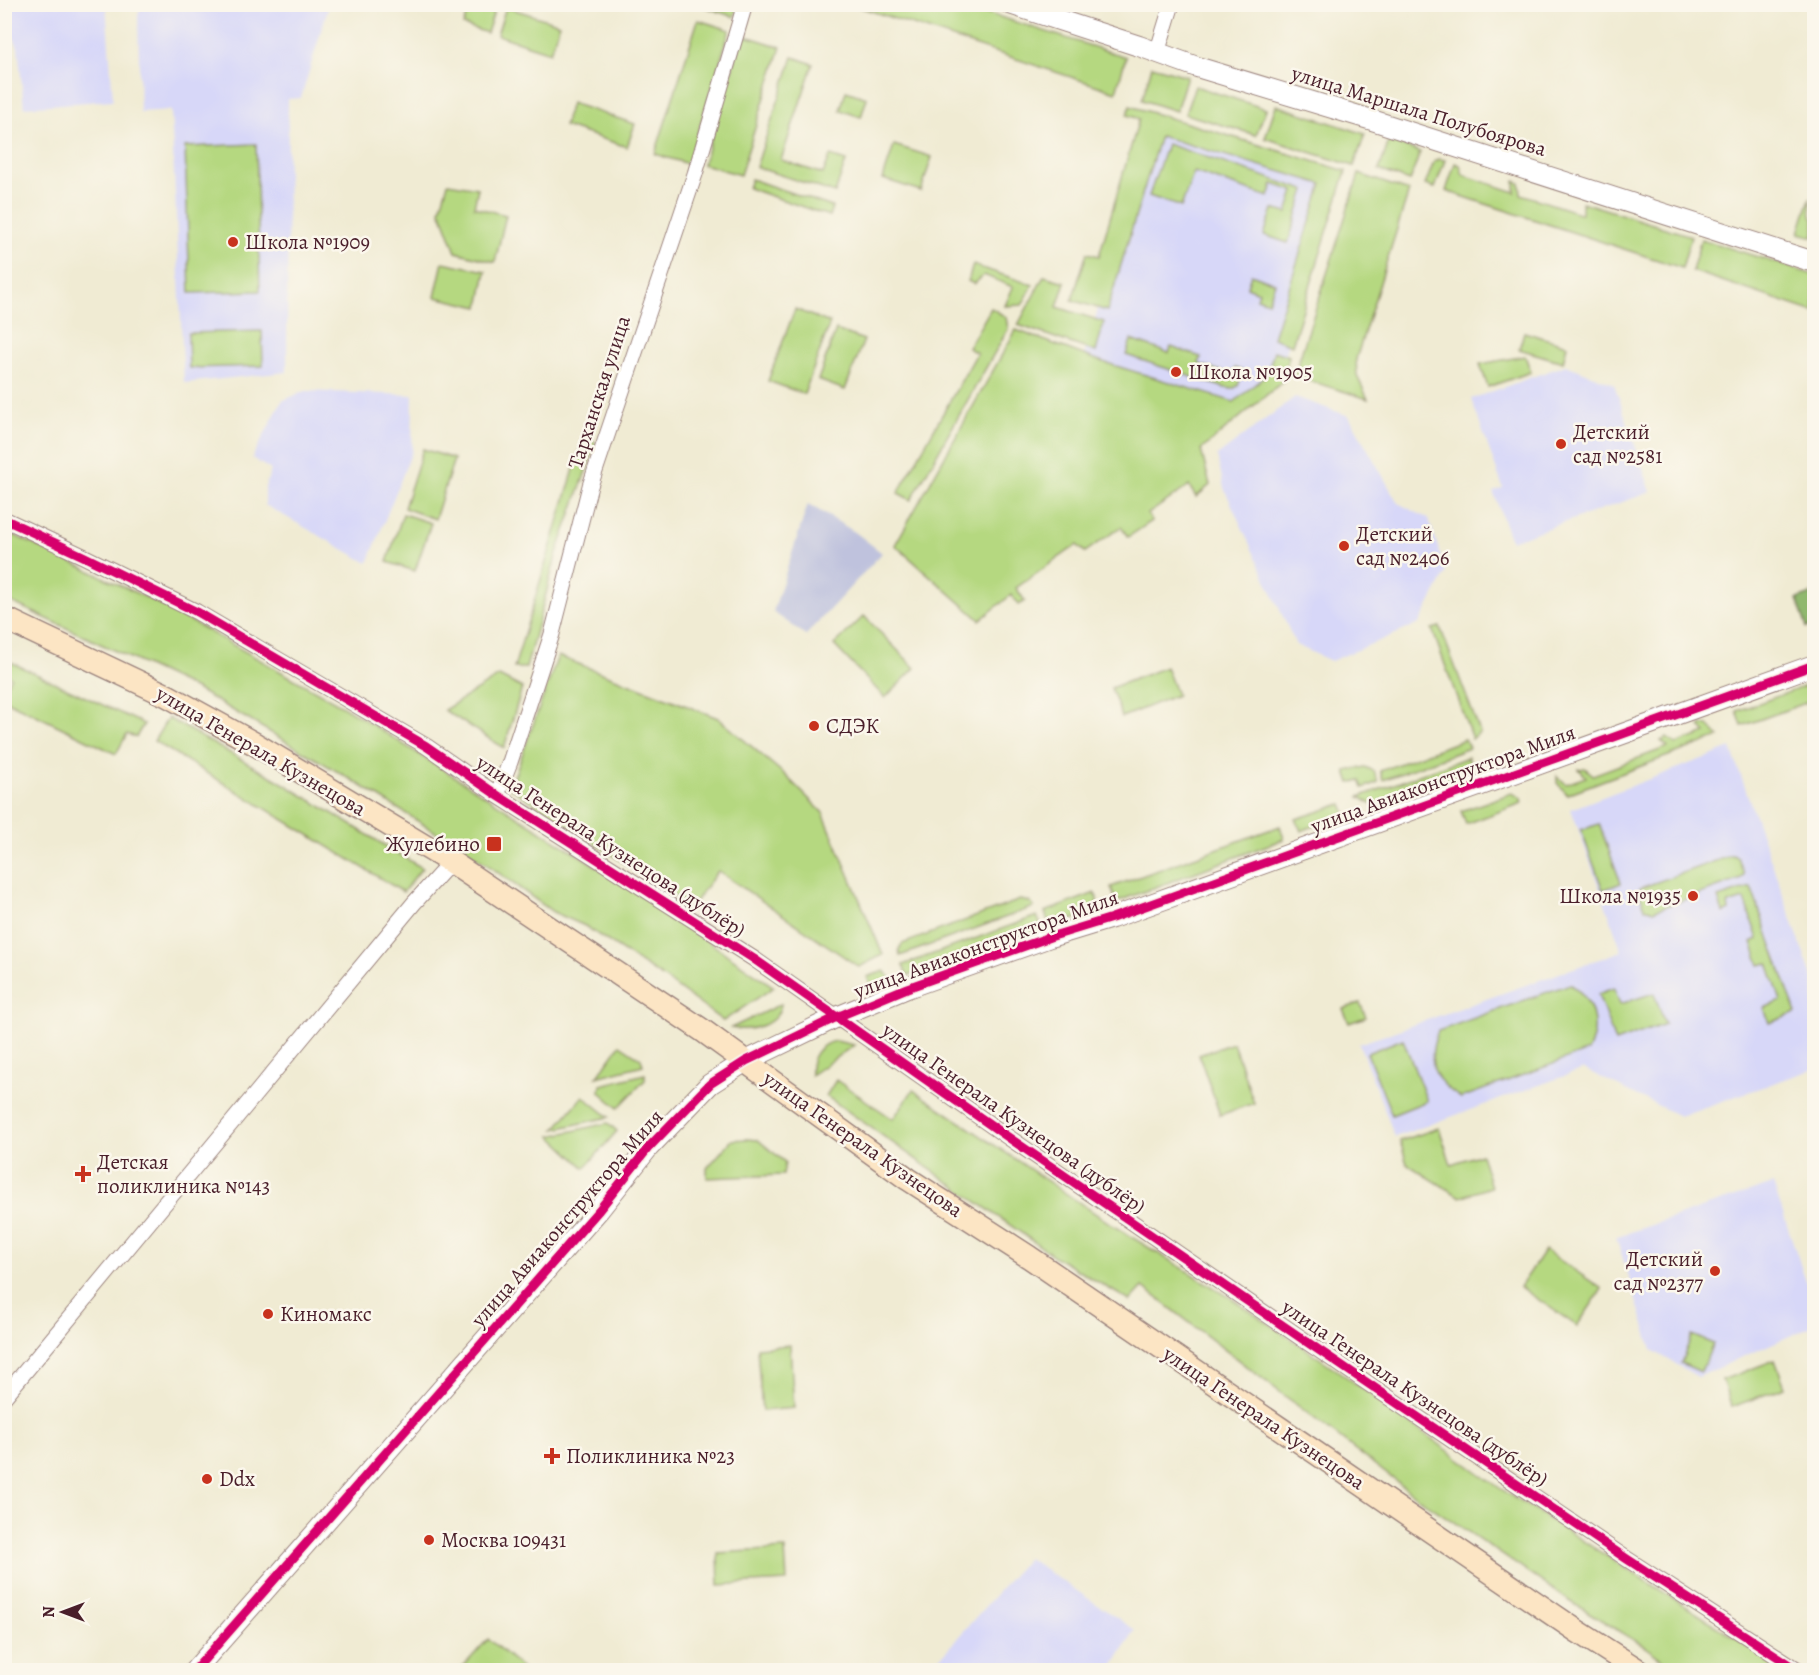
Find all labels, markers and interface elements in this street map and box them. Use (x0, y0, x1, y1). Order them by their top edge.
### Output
street label: улица Маршала Полубоярова (1287, 59, 1550, 163)
place label: Школа №1909 (245, 228, 370, 256)
marker: Школа №1909 (226, 235, 240, 249)
street label: Тарханская улица (561, 311, 637, 472)
place label: Школа №1905 (1188, 358, 1313, 386)
marker: Школа №1905 (1169, 365, 1183, 379)
place label: Детский сад №2581 (1573, 418, 1662, 470)
marker: Детский сад №2581 (1554, 437, 1568, 451)
place label: Детский сад №2406 (1356, 520, 1450, 572)
marker: Детский сад №2406 (1337, 539, 1351, 553)
street label: улица Генерала Кузнецова (150, 679, 371, 823)
place label: СДЭК (826, 712, 880, 740)
street label: улица Авиаконструктора Миля (1306, 718, 1579, 840)
marker: СДЭК (807, 719, 821, 733)
street label: улица Генерала Кузнецова (дублёр) (470, 748, 751, 944)
place label: Жулебино (386, 830, 480, 858)
marker: Жулебино (485, 835, 503, 853)
place label: Школа №1935 (1559, 882, 1681, 910)
street label: улица Авиаконструктора Миля (849, 883, 1122, 1005)
marker: Школа №1935 (1686, 889, 1700, 903)
street label: улица Генерала Кузнецова (дублёр) (876, 1015, 1151, 1220)
street label: улица Генерала Кузнецова (757, 1064, 969, 1224)
street label: улица Авиаконструктора Миля (464, 1103, 669, 1334)
place label: Детская поликлиника №143 (97, 1148, 270, 1200)
marker: Детская поликлиника №143 (74, 1165, 92, 1183)
place label: Детский сад №2377 (1614, 1245, 1703, 1297)
marker: Детский сад №2377 (1708, 1264, 1722, 1278)
street label: улица Генерала Кузнецова (дублёр) (1275, 1293, 1554, 1493)
place label: Киномакс (280, 1300, 372, 1328)
marker: Киномакс (261, 1307, 275, 1321)
street label: улица Генерала Кузнецова (1157, 1339, 1371, 1496)
place label: Поликлиника №23 (566, 1442, 735, 1470)
marker: Поликлиника №23 (543, 1447, 561, 1465)
place label: Ddx (219, 1465, 255, 1493)
marker: Ddx (200, 1472, 214, 1486)
place label: Москва 109431 (441, 1526, 566, 1554)
marker: Москва 109431 (422, 1533, 436, 1547)
north arrow (33, 1582, 93, 1642)
text: N (38, 1606, 60, 1618)

